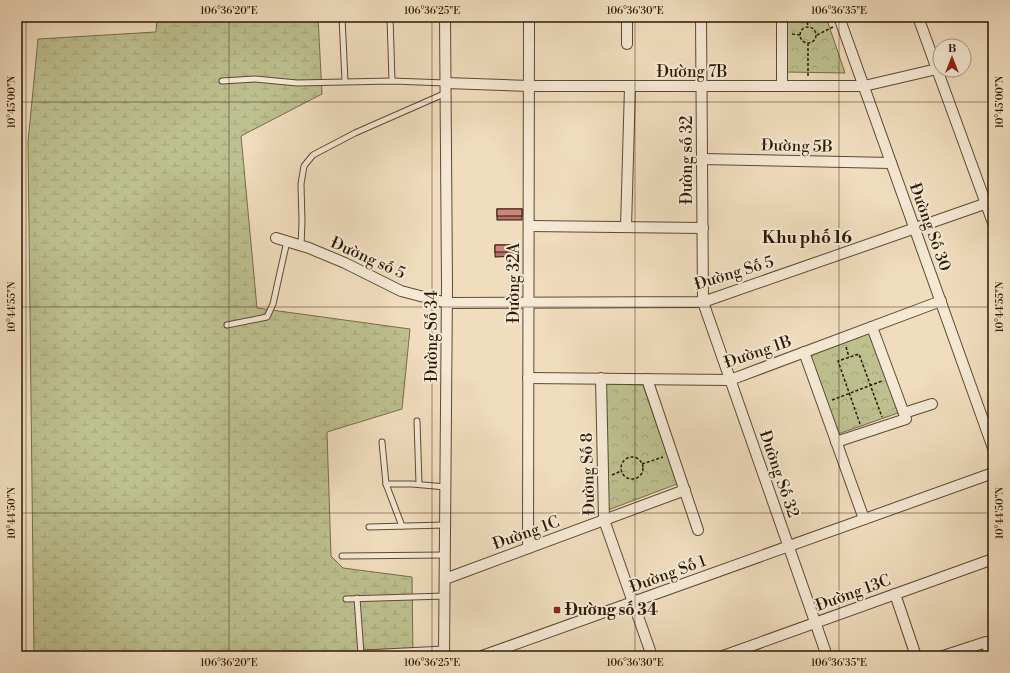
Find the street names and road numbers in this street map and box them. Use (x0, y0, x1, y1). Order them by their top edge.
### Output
street label: Đường 7B (657, 62, 727, 82)
street label: Đường số 32 (677, 116, 697, 204)
street label: Đường 5B (761, 135, 833, 157)
street label: Đường Số 30 (905, 180, 955, 274)
street label: Đường số 5 (327, 233, 409, 283)
street label: Đường 32A (504, 242, 524, 323)
street label: Đường Số 5 (692, 251, 776, 295)
street label: Đường Số 34 (422, 290, 442, 382)
street label: Đường 1B (722, 331, 794, 373)
street label: Đường Số 32 (755, 428, 803, 520)
street label: Đường Số 8 (577, 432, 599, 516)
street label: Đường 1C (490, 512, 562, 554)
street label: Đường Số 1 (627, 551, 709, 597)
street label: Đường 13C (813, 570, 893, 616)

